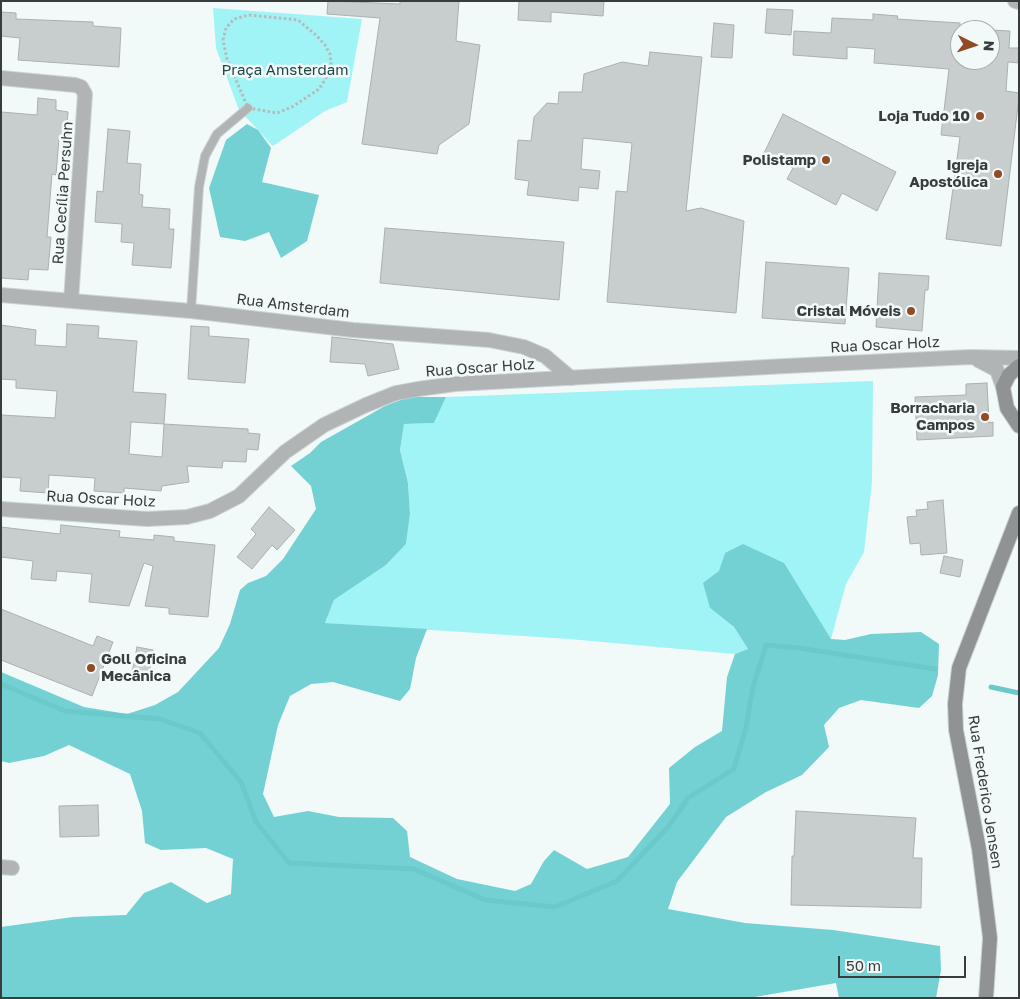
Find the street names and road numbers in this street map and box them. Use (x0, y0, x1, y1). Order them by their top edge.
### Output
street label: Rua Cecília Persuhn (49, 121, 77, 265)
street label: Rua Amsterdam (235, 290, 351, 322)
street label: Rua Oscar Holz (830, 333, 940, 357)
street label: Rua Oscar Holz (425, 355, 535, 381)
street label: Rua Oscar Holz (46, 487, 156, 511)
street label: Rua Frederico Jensen (964, 714, 1006, 870)

